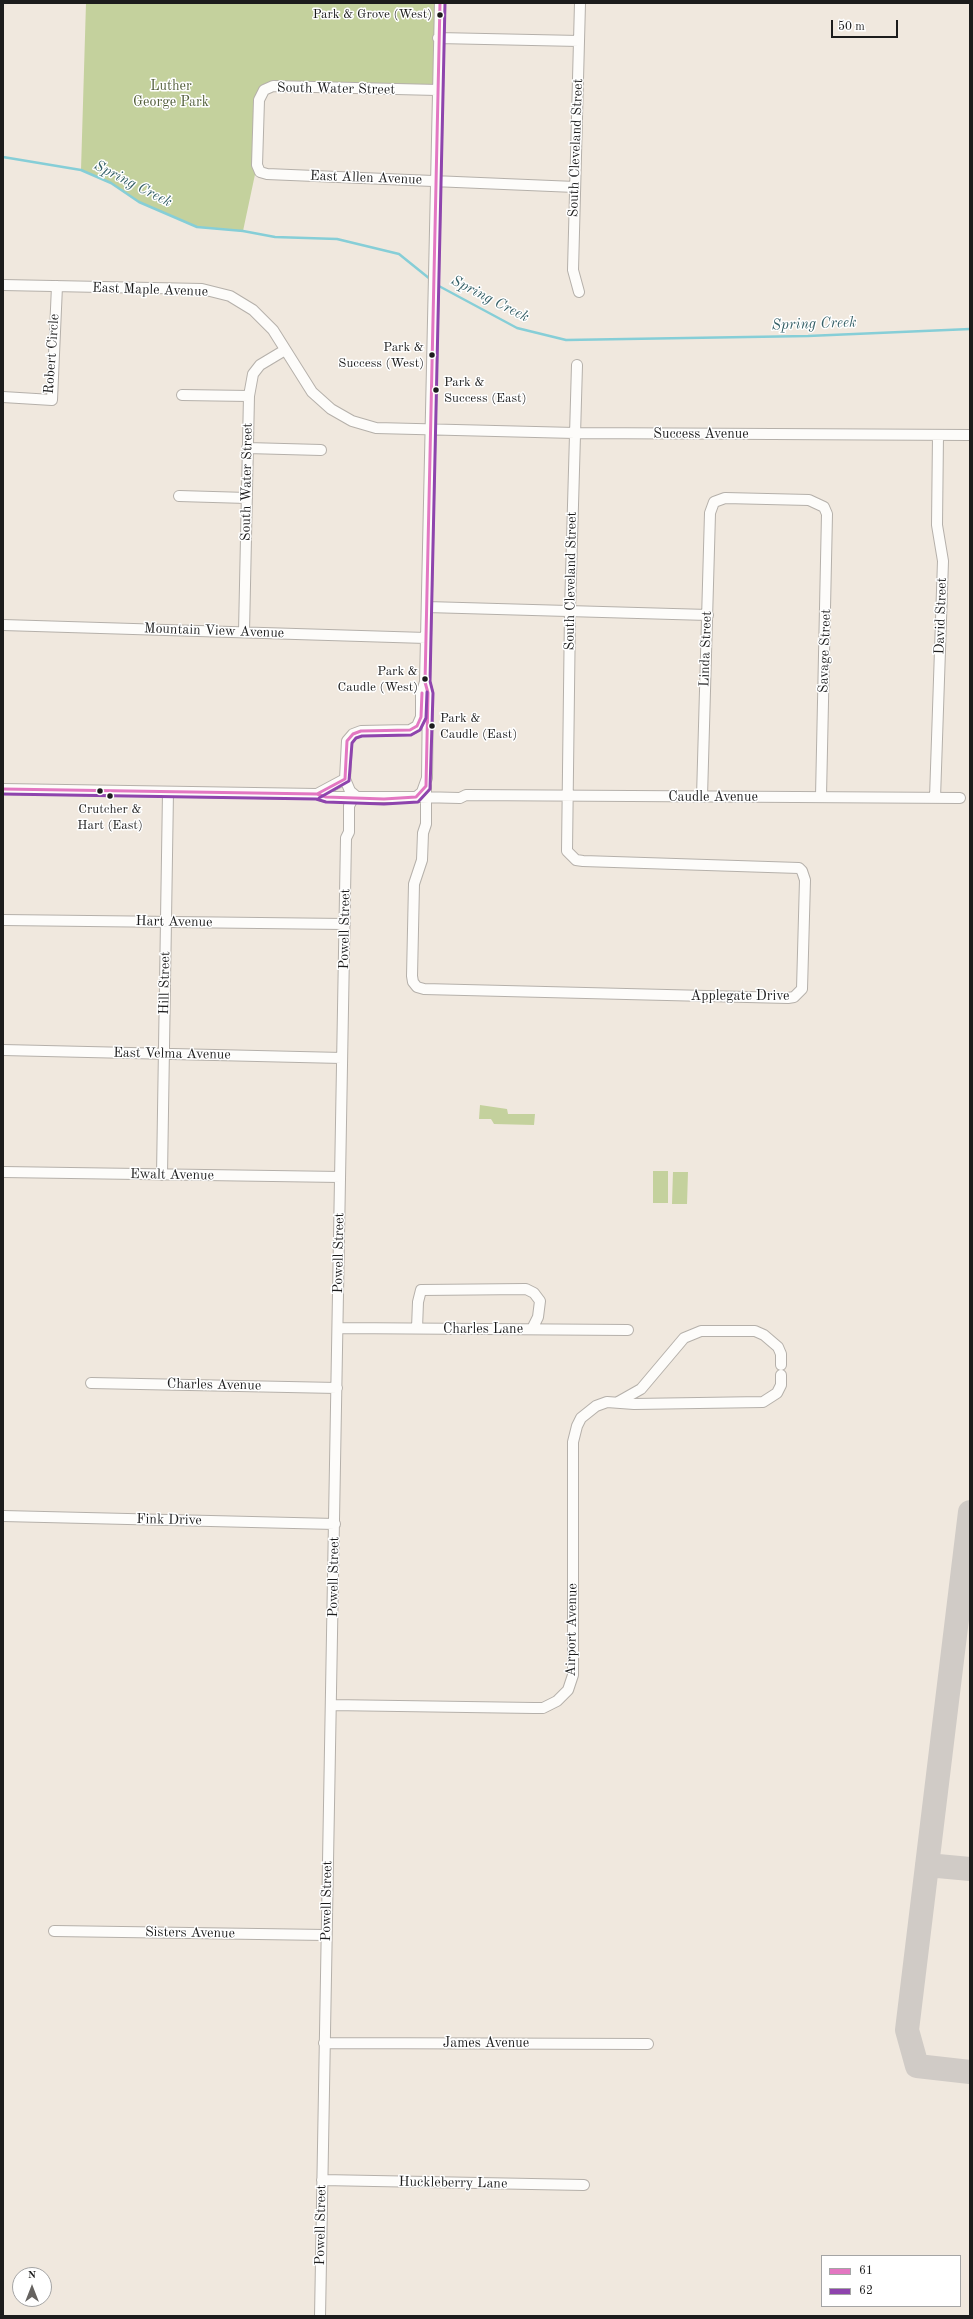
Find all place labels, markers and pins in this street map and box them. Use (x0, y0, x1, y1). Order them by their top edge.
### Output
place label: Park & Grove (West) (313, 7, 432, 23)
marker: Park & Grove (West) (435, 10, 445, 20)
place label: Park & Success (West) (338, 340, 424, 371)
marker: Park & Success (West) (427, 350, 437, 360)
place label: Park & Success (East) (444, 375, 526, 406)
marker: Park & Success (East) (431, 385, 441, 395)
place label: Park & Caudle (West) (338, 664, 418, 695)
marker: Park & Caudle (West) (420, 674, 430, 684)
place label: Park & Caudle (East) (440, 711, 517, 742)
marker: Park & Caudle (East) (427, 721, 437, 731)
unlabelled marker (95, 786, 105, 796)
marker: Crutcher & Hart (East) (105, 791, 115, 801)
place label: Crutcher & Hart (East) (77, 802, 143, 833)

